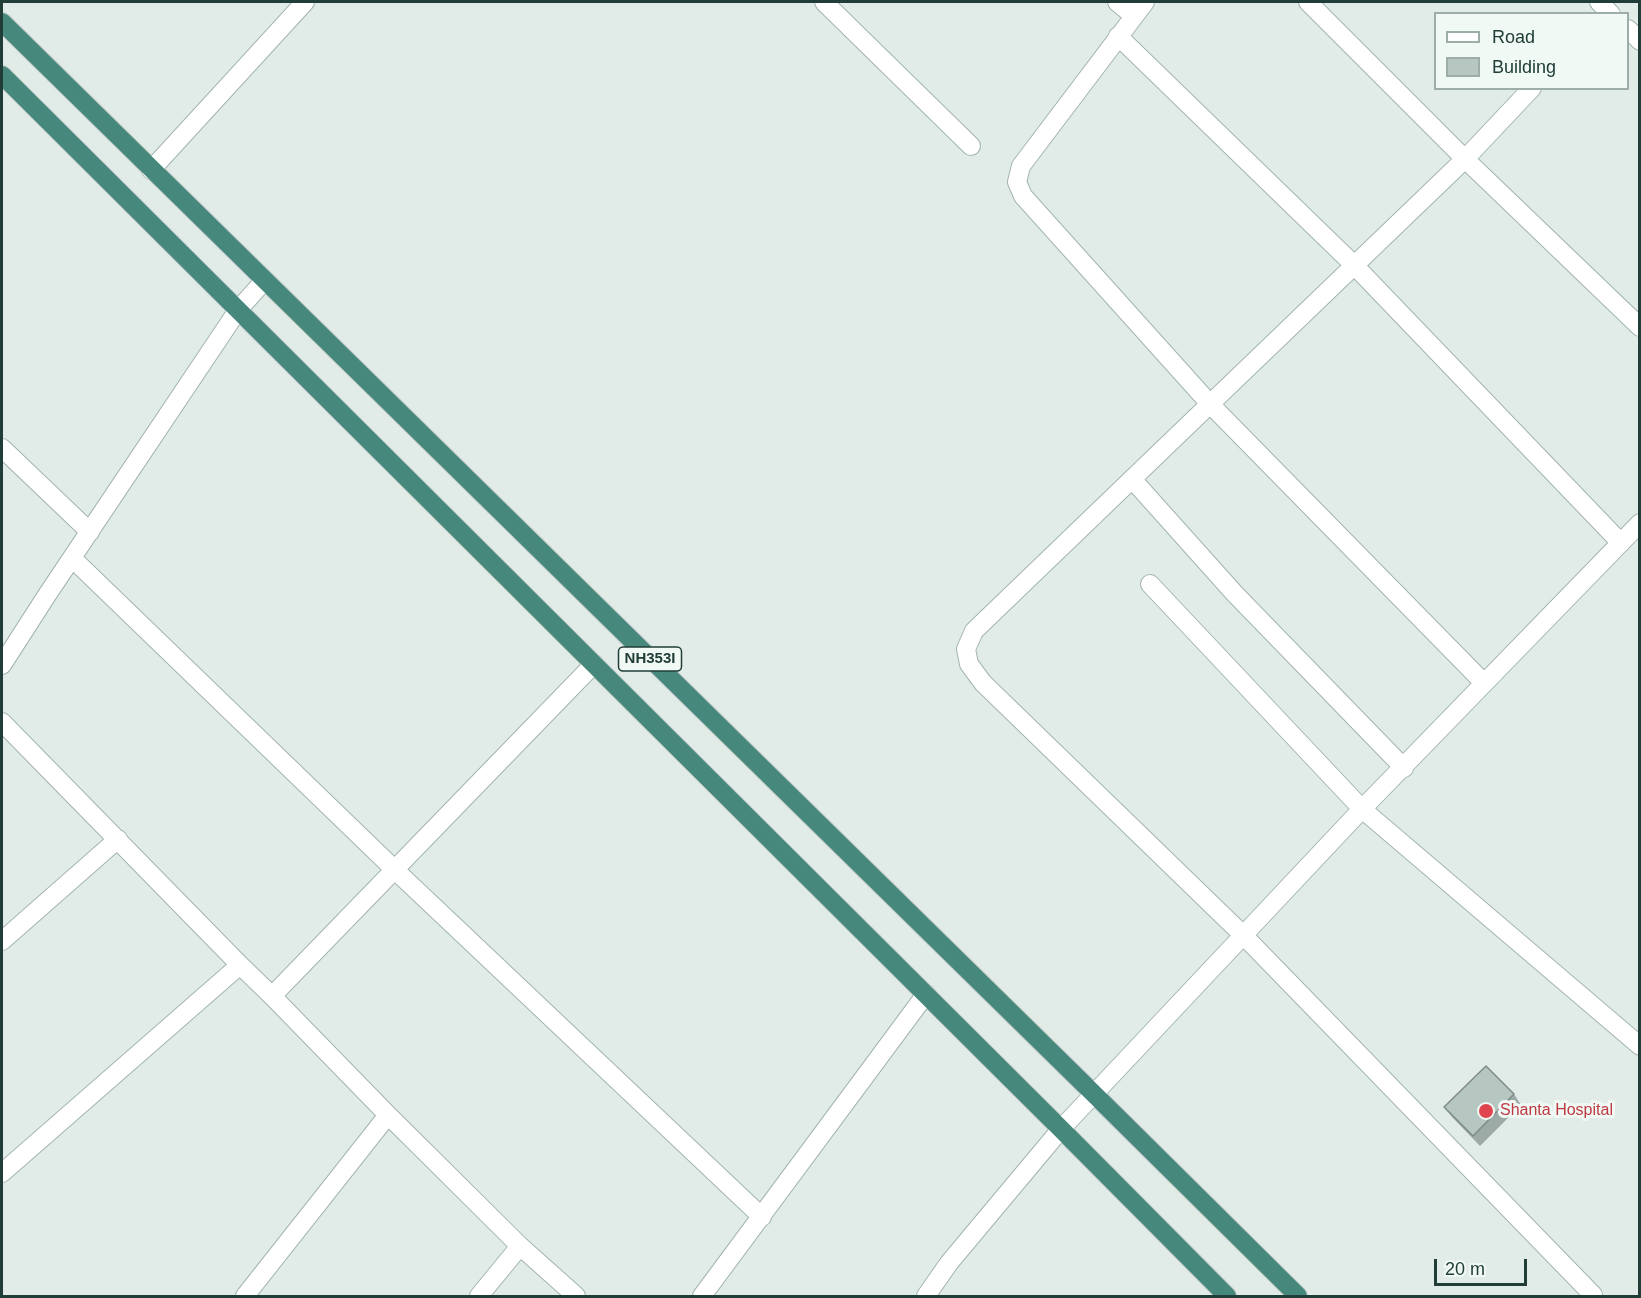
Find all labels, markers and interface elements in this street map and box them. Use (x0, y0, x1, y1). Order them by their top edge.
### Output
legend (1434, 12, 1629, 90)
text: Road (1492, 27, 1535, 47)
text: Building (1492, 57, 1556, 77)
road number: NH353I (618, 647, 682, 671)
place label: Shanta Hospital (1500, 1101, 1613, 1121)
marker: Shanta Hospital (1477, 1102, 1495, 1120)
scale bar (1437, 1247, 1530, 1285)
text: 20 m (1445, 1259, 1485, 1279)

